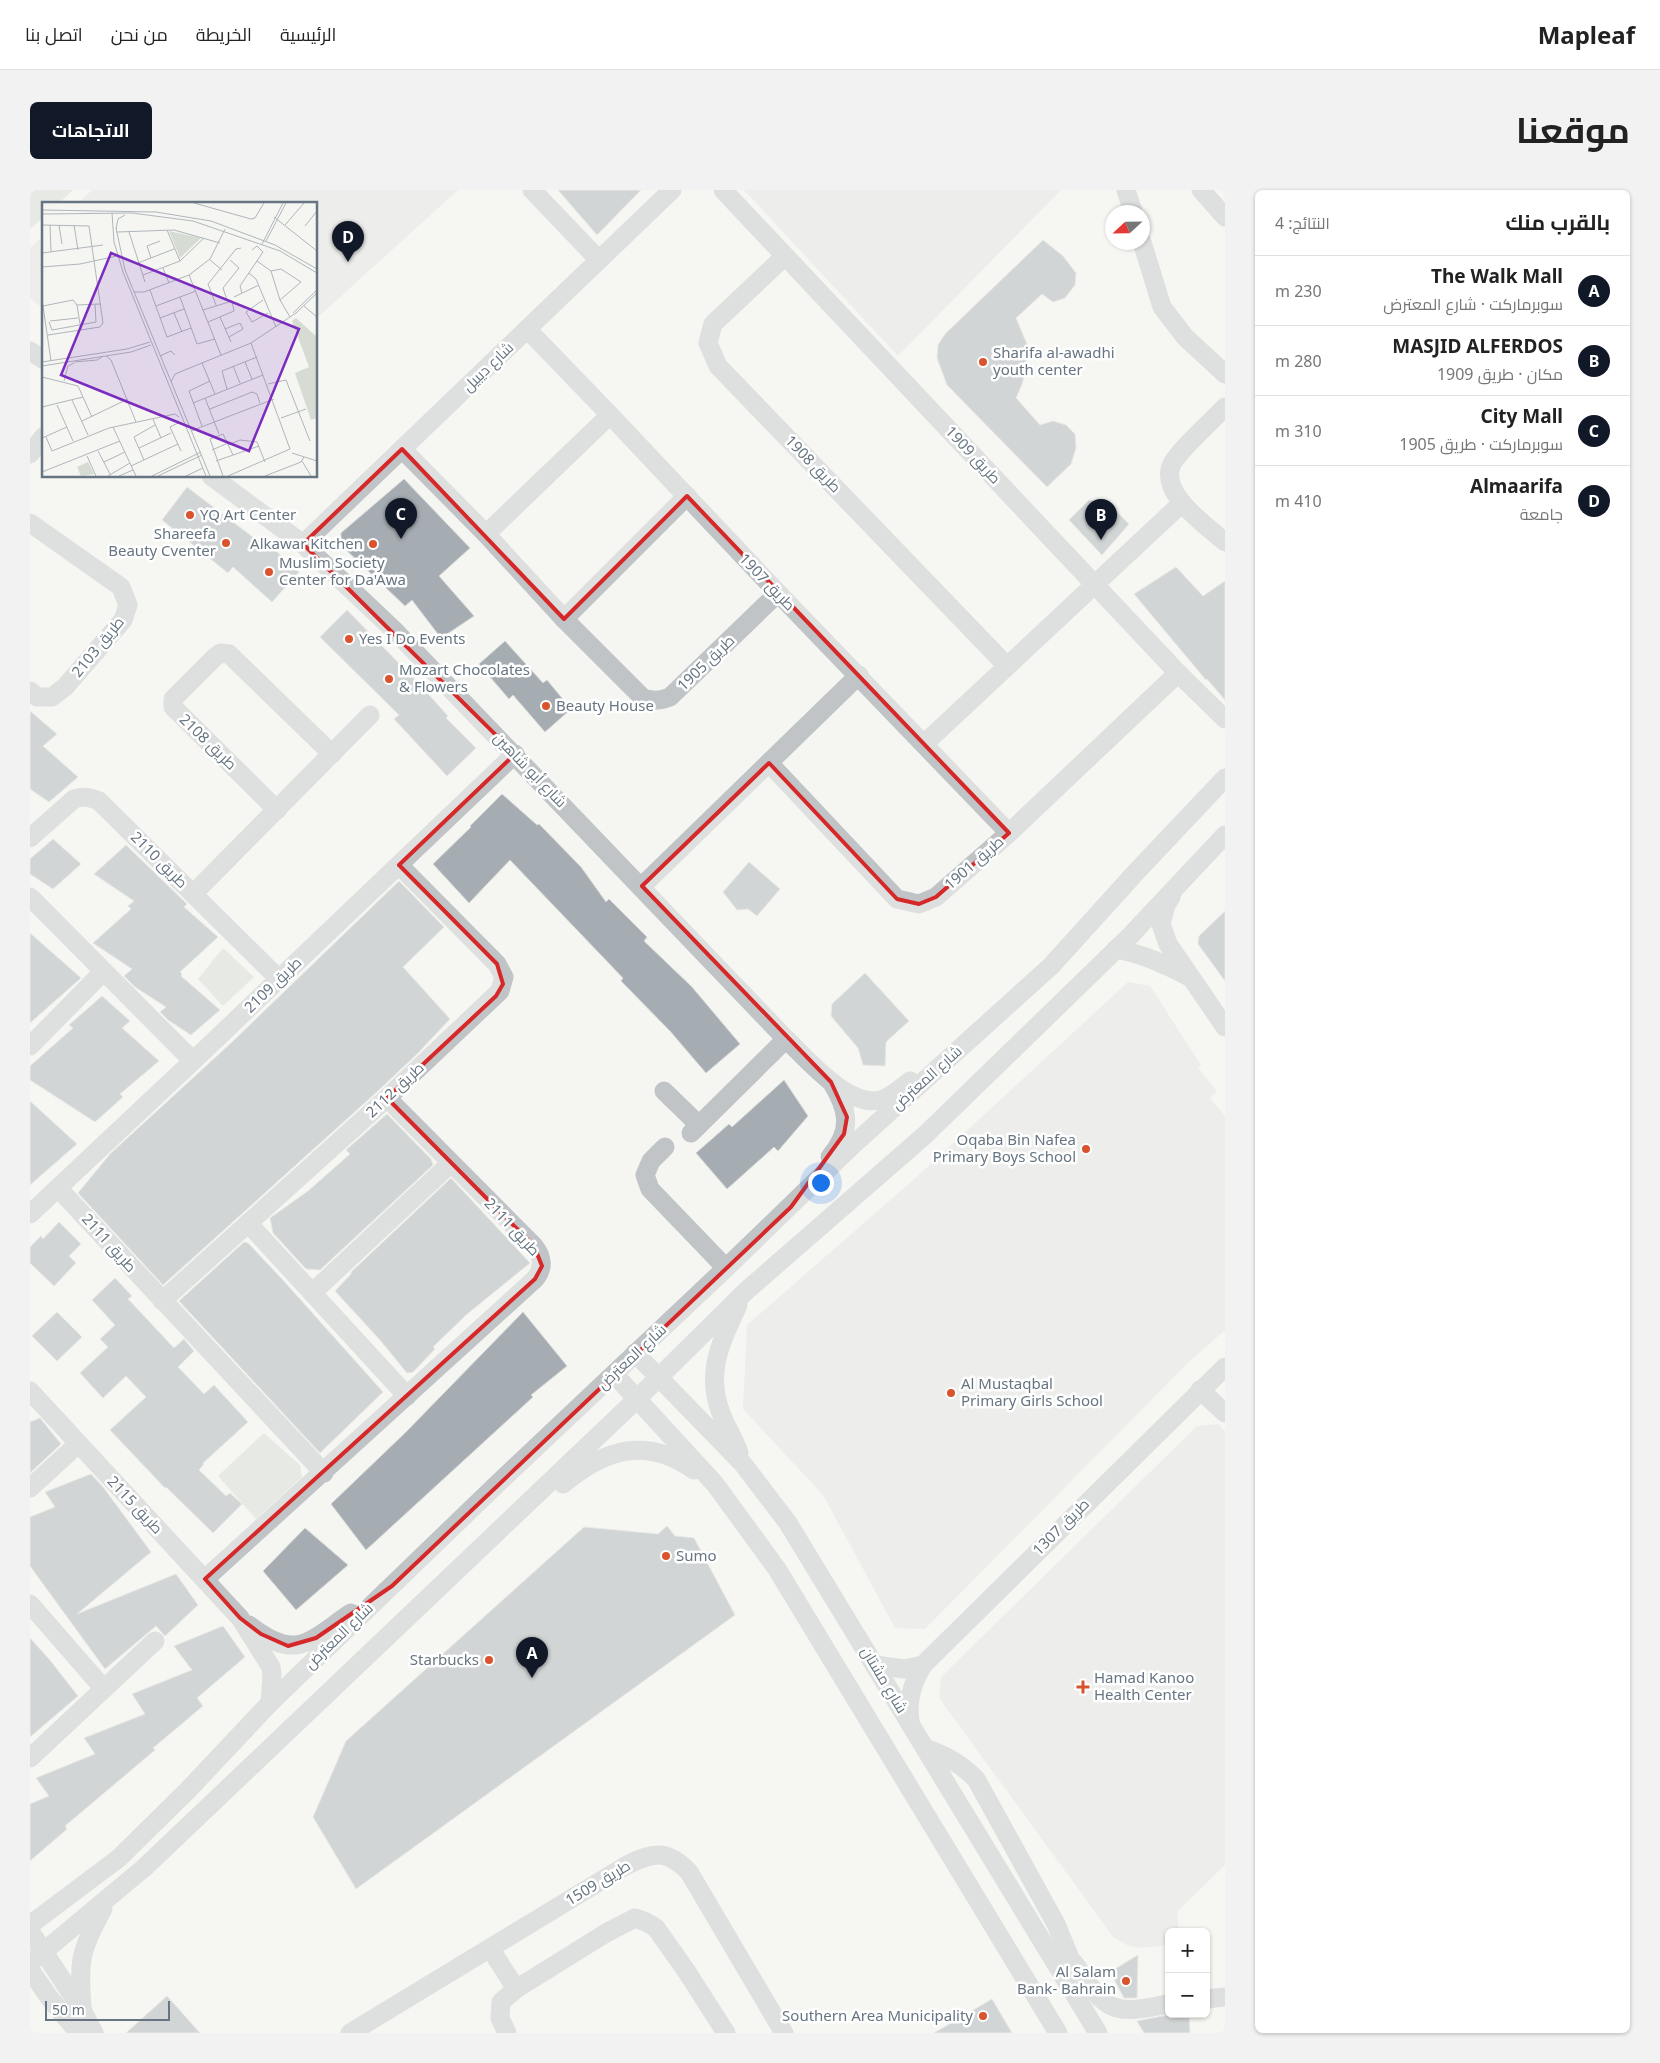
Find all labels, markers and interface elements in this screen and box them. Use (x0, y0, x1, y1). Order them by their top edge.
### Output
text: Mapleaf (1538, 18, 1635, 51)
text: اتصل بنا (25, 22, 83, 46)
text: من نحن (111, 22, 168, 46)
text: الخريطة (196, 22, 252, 46)
text: الرئيسية (280, 22, 336, 46)
button: الاتجاهات (30, 102, 152, 159)
text: موقعنا (1516, 106, 1630, 153)
inset map (42, 202, 318, 478)
north arrow (1105, 205, 1150, 250)
text: بالقرب منك (1505, 208, 1610, 236)
text: النتائج: 4 (1275, 212, 1330, 234)
pin: D (332, 221, 364, 262)
text: The Walk Mall (1431, 263, 1563, 289)
text: 230 m (1275, 280, 1322, 302)
text: A (1588, 280, 1600, 302)
text: سوبرماركت · شارع المعترض (1383, 293, 1563, 315)
text: MASJID ALFERDOS (1392, 333, 1563, 359)
street label: شارع ديبيل (458, 337, 518, 397)
place label: Sharifa al-awadhi youth center (993, 342, 1115, 379)
text: 280 m (1275, 350, 1322, 372)
text: B (1589, 350, 1599, 372)
marker: Sharifa al-awadhi youth center (977, 356, 989, 368)
text: مكان · طريق 1909 (1437, 363, 1563, 385)
text: City Mall (1480, 403, 1563, 429)
text: 310 m (1275, 420, 1322, 442)
text: C (1589, 420, 1599, 442)
street label: طريق 1909 (941, 421, 1006, 488)
street label: طريق 1908 (781, 430, 846, 497)
text: سوبرماركت · طريق 1905 (1399, 433, 1563, 455)
text: Almaarifa (1470, 473, 1563, 499)
text: 410 m (1275, 490, 1322, 512)
text: D (1588, 490, 1600, 512)
pin: C (385, 498, 417, 539)
pin: B (1085, 499, 1117, 540)
text: جامعة (1520, 503, 1563, 525)
place label: YQ Art Center (200, 504, 296, 524)
marker: YQ Art Center (184, 509, 196, 521)
place label: Shareefa Beauty Cventer (108, 523, 216, 560)
place label: Alkawar Kitchen (250, 533, 363, 553)
marker: Shareefa Beauty Cventer (220, 537, 232, 549)
marker: Alkawar Kitchen (367, 538, 379, 550)
street label: طريق 1907 (735, 548, 800, 615)
place label: Muslim Society Center for Da'Awa (279, 552, 406, 589)
marker: Muslim Society Center for Da'Awa (263, 566, 275, 578)
street label: طريق 2103 (67, 612, 129, 681)
place label: Yes I Do Events (359, 628, 466, 648)
street label: طريق 1905 (672, 630, 739, 695)
marker: Yes I Do Events (343, 633, 355, 645)
place label: Mozart Chocolates & Flowers (399, 659, 530, 696)
marker: Mozart Chocolates & Flowers (383, 673, 395, 685)
place label: Beauty House (556, 695, 654, 715)
marker: Beauty House (540, 700, 552, 712)
street label: طريق 2108 (175, 709, 242, 774)
street label: شارع أبو شاهين (488, 727, 572, 813)
street label: طريق 2110 (126, 827, 192, 893)
street label: طريق 1901 (939, 831, 1008, 894)
street label: طريق 2109 (239, 952, 306, 1017)
street label: شارع المعترض (887, 1041, 967, 1115)
street label: طريق 2112 (361, 1057, 428, 1122)
place label: Oqaba Bin Nafea Primary Boys School (933, 1129, 1076, 1166)
marker: Oqaba Bin Nafea Primary Boys School (1080, 1143, 1092, 1155)
your location (808, 1170, 834, 1196)
street label: طريق 2111 (480, 1193, 545, 1260)
street label: طريق 2111 (77, 1209, 141, 1277)
street label: شارع المعترض (592, 1319, 672, 1395)
place label: Al Mustaqbal Primary Girls School (961, 1373, 1103, 1410)
marker: Al Mustaqbal Primary Girls School (945, 1387, 957, 1399)
street label: طريق 2115 (103, 1471, 168, 1538)
street label: طريق 1307 (1028, 1494, 1094, 1560)
place label: Sumo (676, 1545, 717, 1565)
marker: Sumo (660, 1550, 672, 1562)
street label: شارع المعترض (300, 1598, 378, 1674)
pin: A (516, 1637, 548, 1678)
street label: شارع مشتان (855, 1642, 913, 1718)
place label: Starbucks (410, 1649, 479, 1669)
marker: Starbucks (483, 1654, 495, 1666)
place label: Hamad Kanoo Health Center (1094, 1667, 1194, 1704)
marker: Hamad Kanoo Health Center (1076, 1680, 1090, 1694)
street label: طريق 1509 (561, 1855, 634, 1910)
map controls (1165, 1928, 1210, 2018)
button: + (1165, 1928, 1210, 1973)
place label: Al Salam Bank- Bahrain (1017, 1961, 1116, 1998)
button: − (1165, 1973, 1210, 2018)
marker: Al Salam Bank- Bahrain (1120, 1975, 1132, 1987)
scale bar (45, 1998, 170, 2021)
text: 50 m (52, 2000, 85, 2019)
place label: Southern Area Municipality (782, 2005, 973, 2025)
marker: Southern Area Municipality (977, 2010, 989, 2022)

